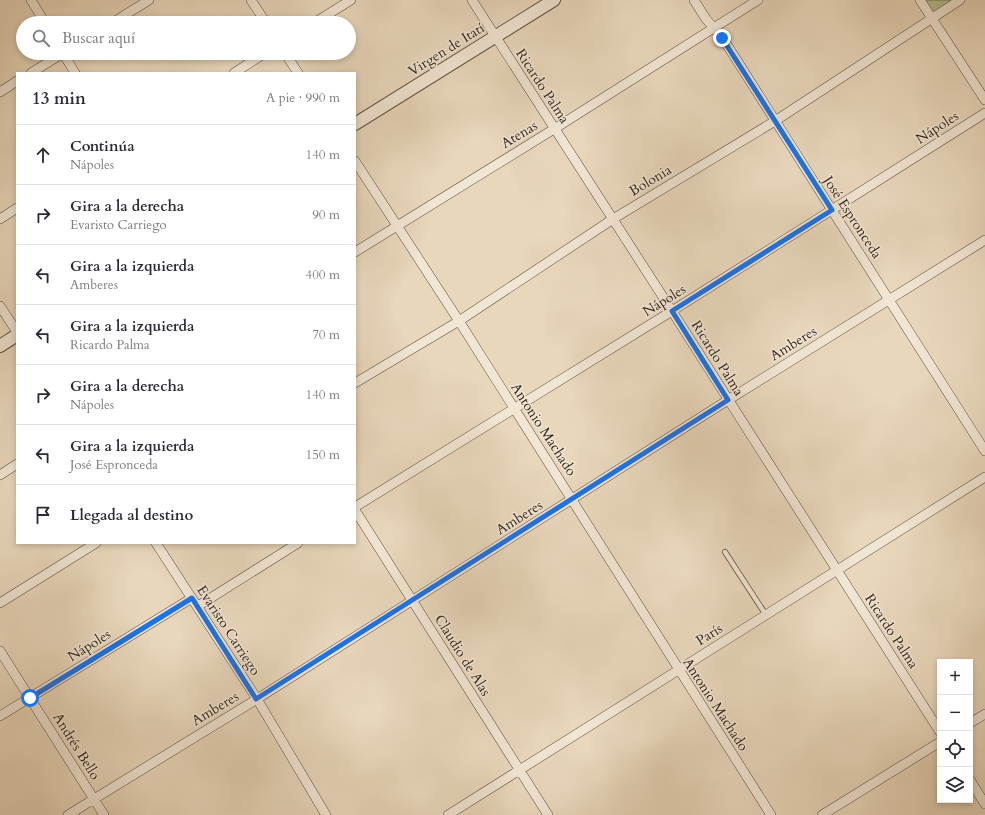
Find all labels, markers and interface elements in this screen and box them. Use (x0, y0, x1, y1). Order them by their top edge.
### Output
search box (16, 16, 356, 60)
street label: Virgen de Itatí (405, 18, 488, 80)
icon: search (30, 27, 52, 49)
text: Buscar aquí (62, 28, 135, 48)
route end (713, 29, 731, 47)
street label: Ricardo Palma (511, 45, 574, 127)
text: 13 min (32, 87, 86, 110)
text: A pie · 990 m (266, 89, 340, 107)
street label: Nápoles (912, 106, 963, 148)
street label: Atenas (497, 116, 541, 153)
text: Continúa (70, 136, 135, 156)
icon: ahead (32, 144, 54, 166)
text: 140 m (306, 146, 340, 164)
text: Nápoles (70, 156, 114, 174)
street label: Bolonia (626, 160, 675, 200)
street label: José Espronceda (818, 171, 886, 262)
text: Gira a la derecha (70, 196, 184, 216)
icon: right (32, 204, 54, 226)
text: 90 m (312, 206, 340, 224)
text: Evaristo Carriego (70, 216, 167, 234)
text: Gira a la izquierda (70, 256, 194, 276)
icon: left (32, 264, 54, 286)
text: 400 m (306, 266, 340, 284)
text: Amberes (70, 276, 118, 294)
street label: Nápoles (639, 280, 690, 321)
text: Gira a la izquierda (70, 316, 194, 336)
street label: Ricardo Palma (687, 317, 748, 400)
street label: Amberes (766, 321, 821, 365)
icon: left (32, 324, 54, 346)
text: 70 m (312, 326, 340, 344)
text: Ricardo Palma (70, 336, 150, 354)
text: Gira a la derecha (70, 376, 184, 396)
street label: Antonio Machado (506, 379, 581, 480)
icon: right (32, 384, 54, 406)
text: 140 m (306, 386, 340, 404)
text: Nápoles (70, 396, 114, 414)
text: Gira a la izquierda (70, 436, 194, 456)
icon: left (32, 444, 54, 466)
text: 150 m (306, 446, 340, 464)
text: José Espronceda (70, 456, 158, 474)
street label: Amberes (492, 495, 547, 539)
icon: arrive (32, 504, 54, 526)
text: Llegada al destino (70, 505, 193, 525)
street label: Evaristo Carriego (192, 582, 265, 679)
street label: Ricardo Palma (860, 590, 923, 672)
street label: Claudio de Alas (430, 611, 495, 700)
street label: París (692, 619, 726, 650)
street label: Nápoles (64, 625, 115, 666)
street label: Antonio Machado (678, 654, 753, 755)
map controls (937, 659, 973, 803)
button: + (937, 659, 973, 695)
street label: Amberes (188, 687, 243, 730)
route start (21, 689, 39, 707)
button: − (937, 695, 973, 731)
street label: Andrés Bello (48, 709, 105, 784)
button: locate (937, 731, 973, 767)
button: layers (937, 767, 973, 803)

